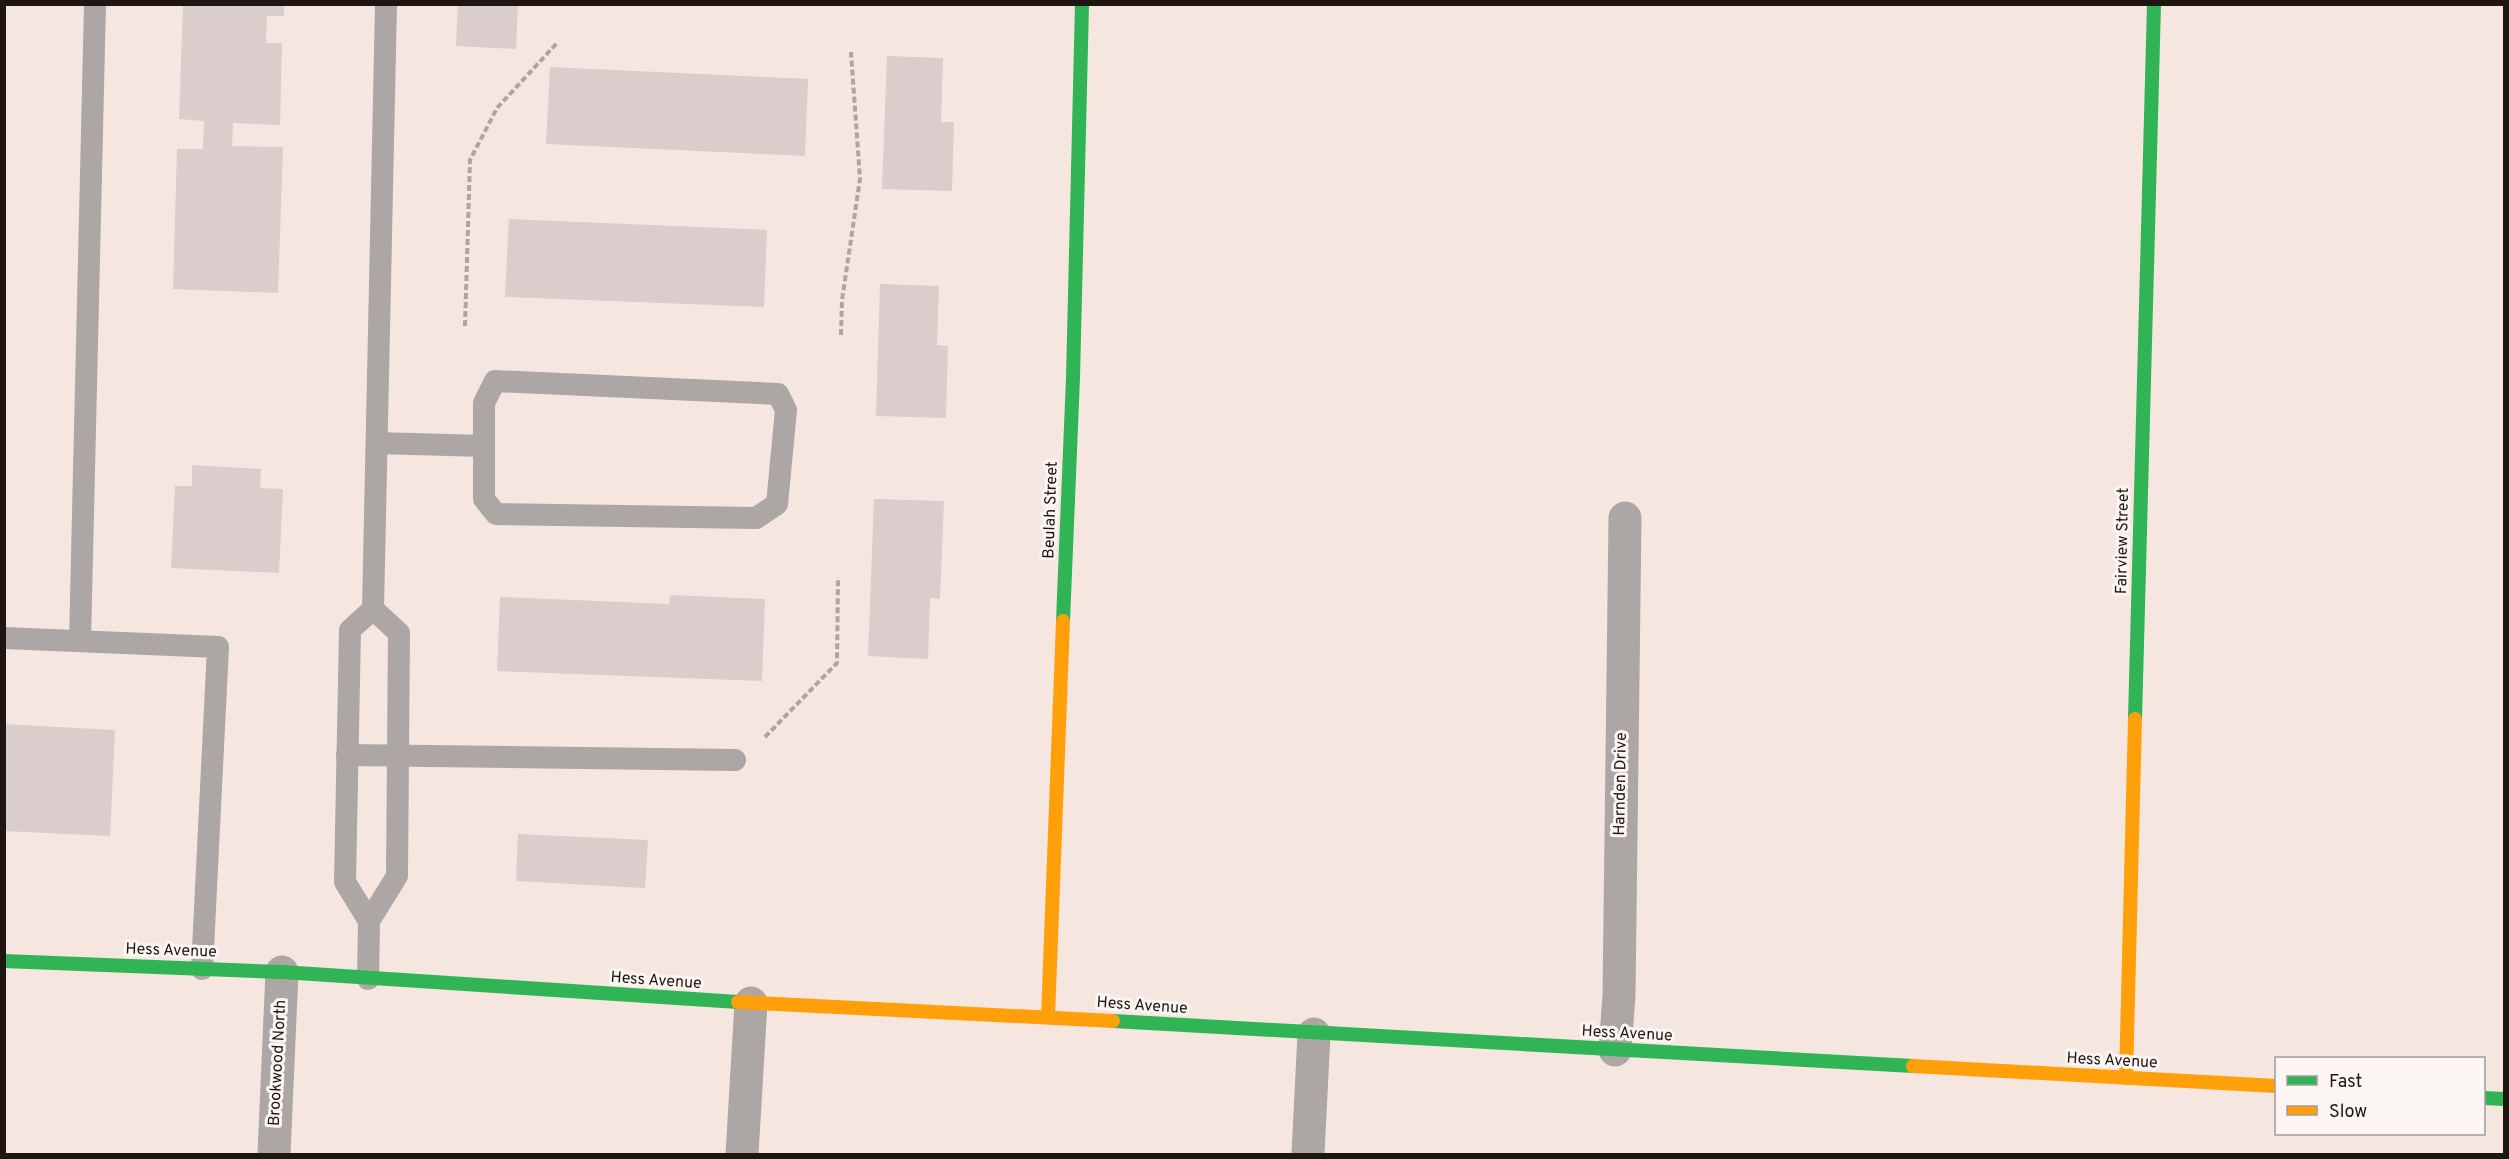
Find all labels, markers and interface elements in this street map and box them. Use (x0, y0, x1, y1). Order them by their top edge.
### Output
street label: Beulah Street (1039, 461, 1063, 559)
street label: Fairview Street (2112, 488, 2134, 594)
street label: Harnden Drive (1610, 732, 1632, 836)
street label: Hess Avenue (125, 939, 217, 963)
street label: Hess Avenue (610, 968, 702, 994)
street label: Hess Avenue (1096, 993, 1188, 1019)
street label: Brookwood North (265, 999, 291, 1127)
street label: Hess Avenue (1581, 1022, 1673, 1046)
street label: Hess Avenue (2066, 1049, 2158, 1073)
legend (2275, 1057, 2485, 1135)
text: Fast (2329, 1071, 2362, 1094)
text: Slow (2329, 1101, 2367, 1124)

